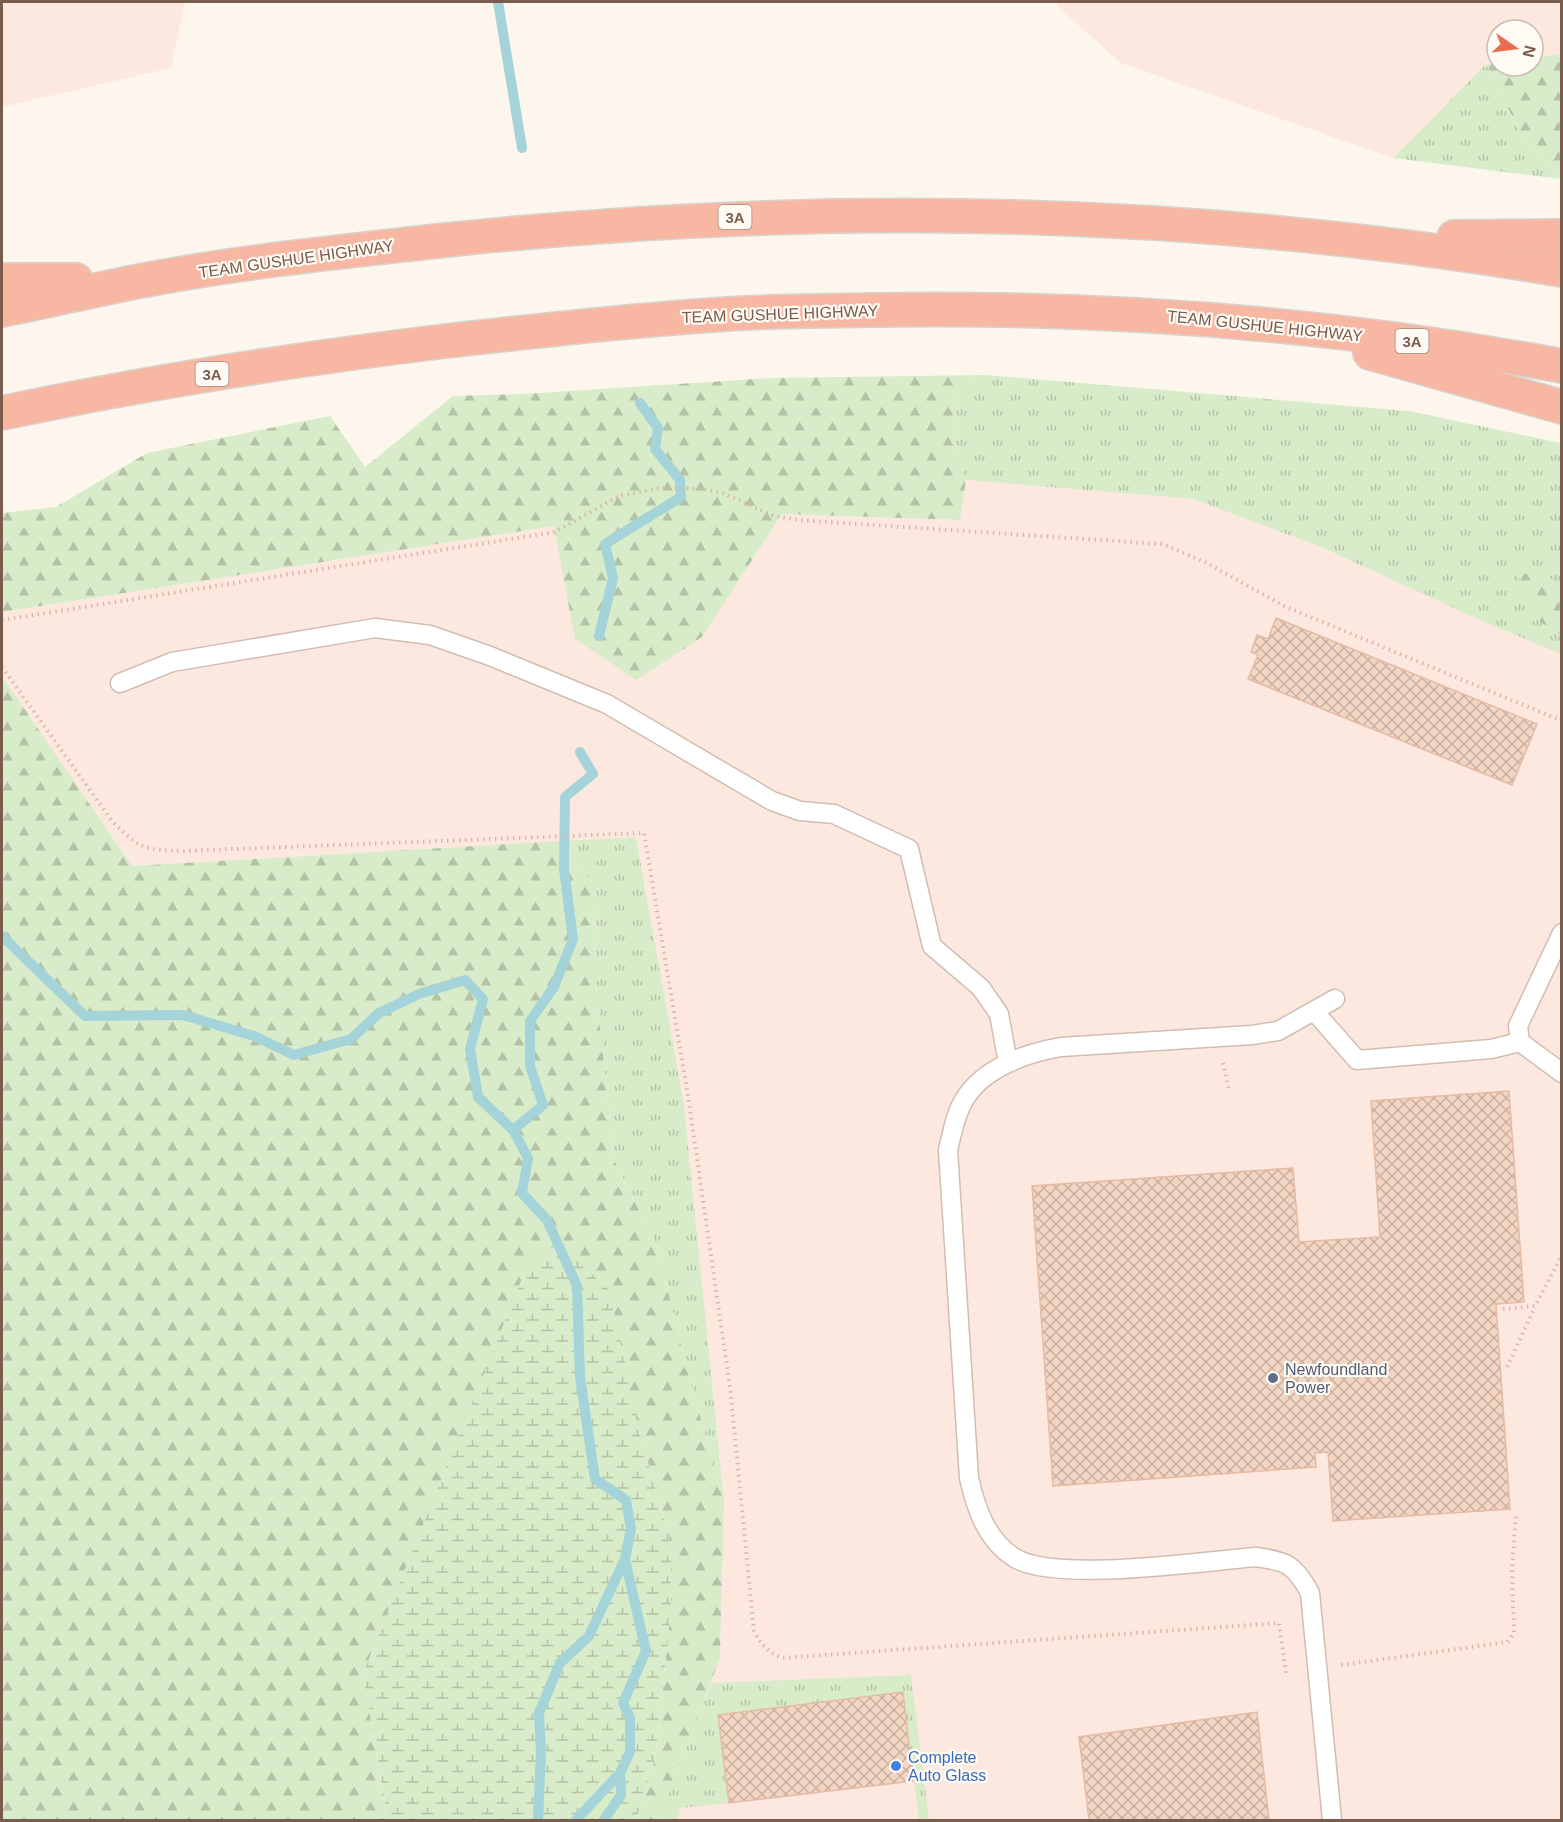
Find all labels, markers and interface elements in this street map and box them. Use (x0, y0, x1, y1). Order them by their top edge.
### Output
north arrow (1485, 18, 1545, 78)
text: N (1519, 44, 1539, 59)
road number: 3A (718, 205, 752, 229)
street label: TEAM GUSHUE HIGHWAY (198, 237, 395, 281)
street label: TEAM GUSHUE HIGHWAY (682, 302, 879, 326)
street label: TEAM GUSHUE HIGHWAY (1166, 307, 1364, 345)
road number: 3A (1396, 329, 1428, 353)
road number: 3A (196, 362, 228, 386)
place label: Newfoundland Power (1285, 1361, 1387, 1396)
marker: Newfoundland Power (1266, 1371, 1280, 1385)
place label: Complete Auto Glass (908, 1749, 986, 1784)
marker: Complete Auto Glass (889, 1759, 903, 1773)

